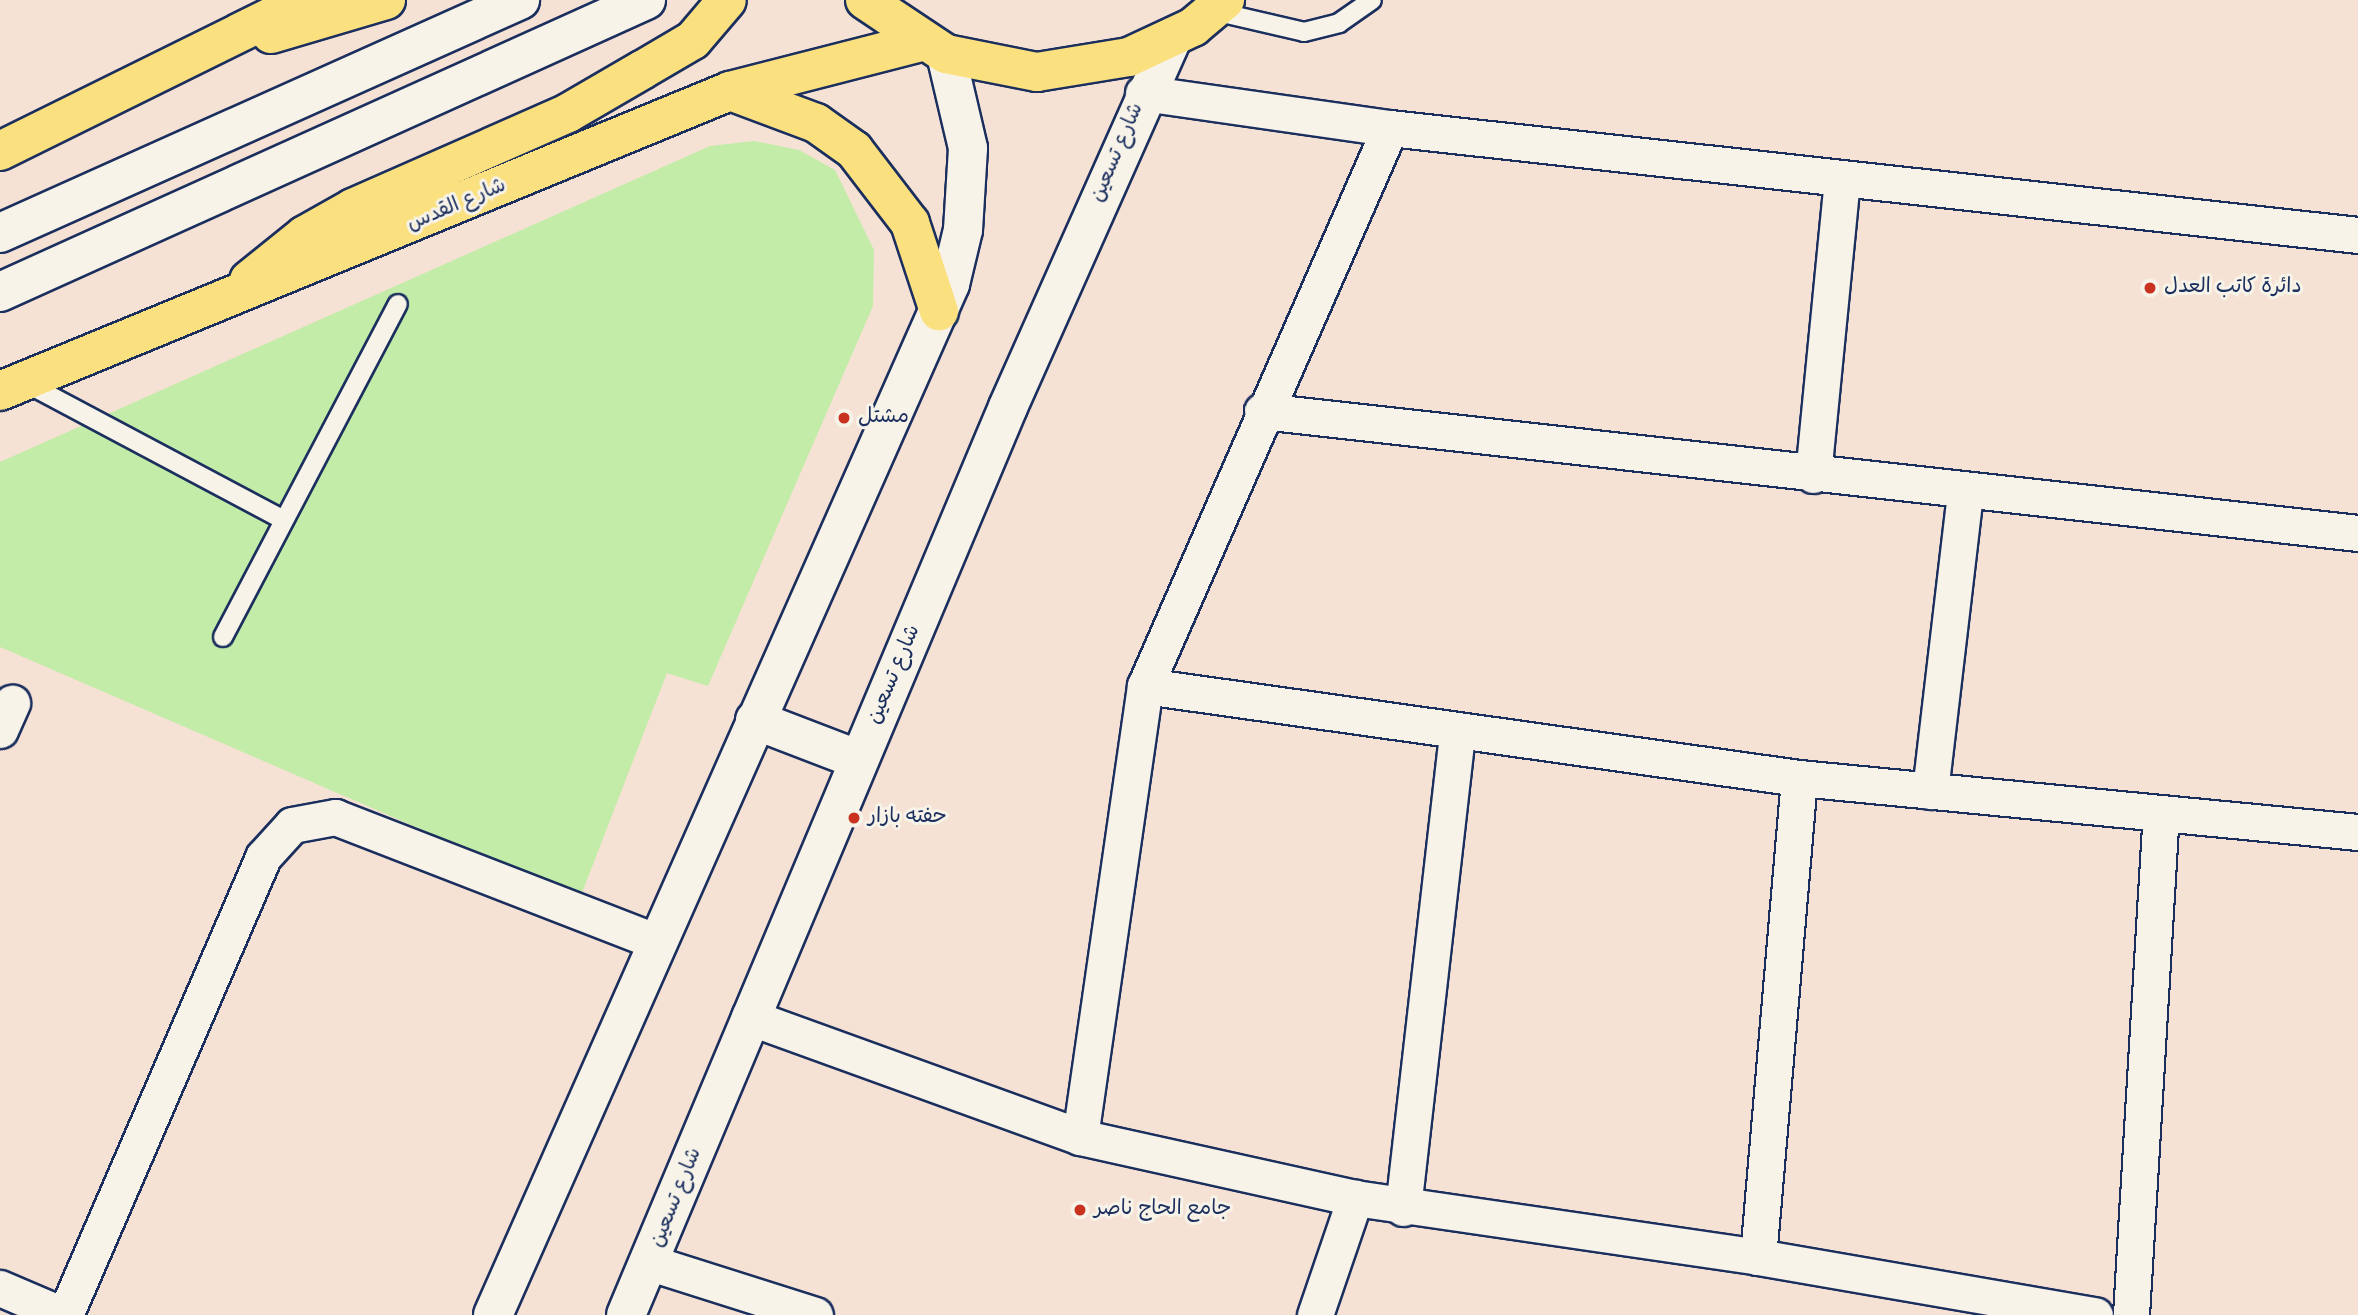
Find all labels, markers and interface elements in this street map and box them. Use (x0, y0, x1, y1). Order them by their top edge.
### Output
street label: شارع تسعين (1086, 100, 1150, 206)
street label: شارع القدس (404, 174, 510, 238)
place label: دائرة كاتب العدل (2164, 275, 2302, 301)
marker: دائرة كاتب العدل (2142, 280, 2158, 296)
place label: مشتل (858, 405, 909, 431)
marker: مشتل (836, 410, 852, 426)
street label: شارع تسعين (863, 622, 927, 728)
place label: حفته بازار (868, 805, 947, 831)
marker: حفته بازار (846, 810, 862, 826)
street label: شارع تسعين (646, 1144, 708, 1252)
place label: جامع الحاج ناصر (1094, 1197, 1231, 1223)
marker: جامع الحاج ناصر (1072, 1202, 1088, 1218)

